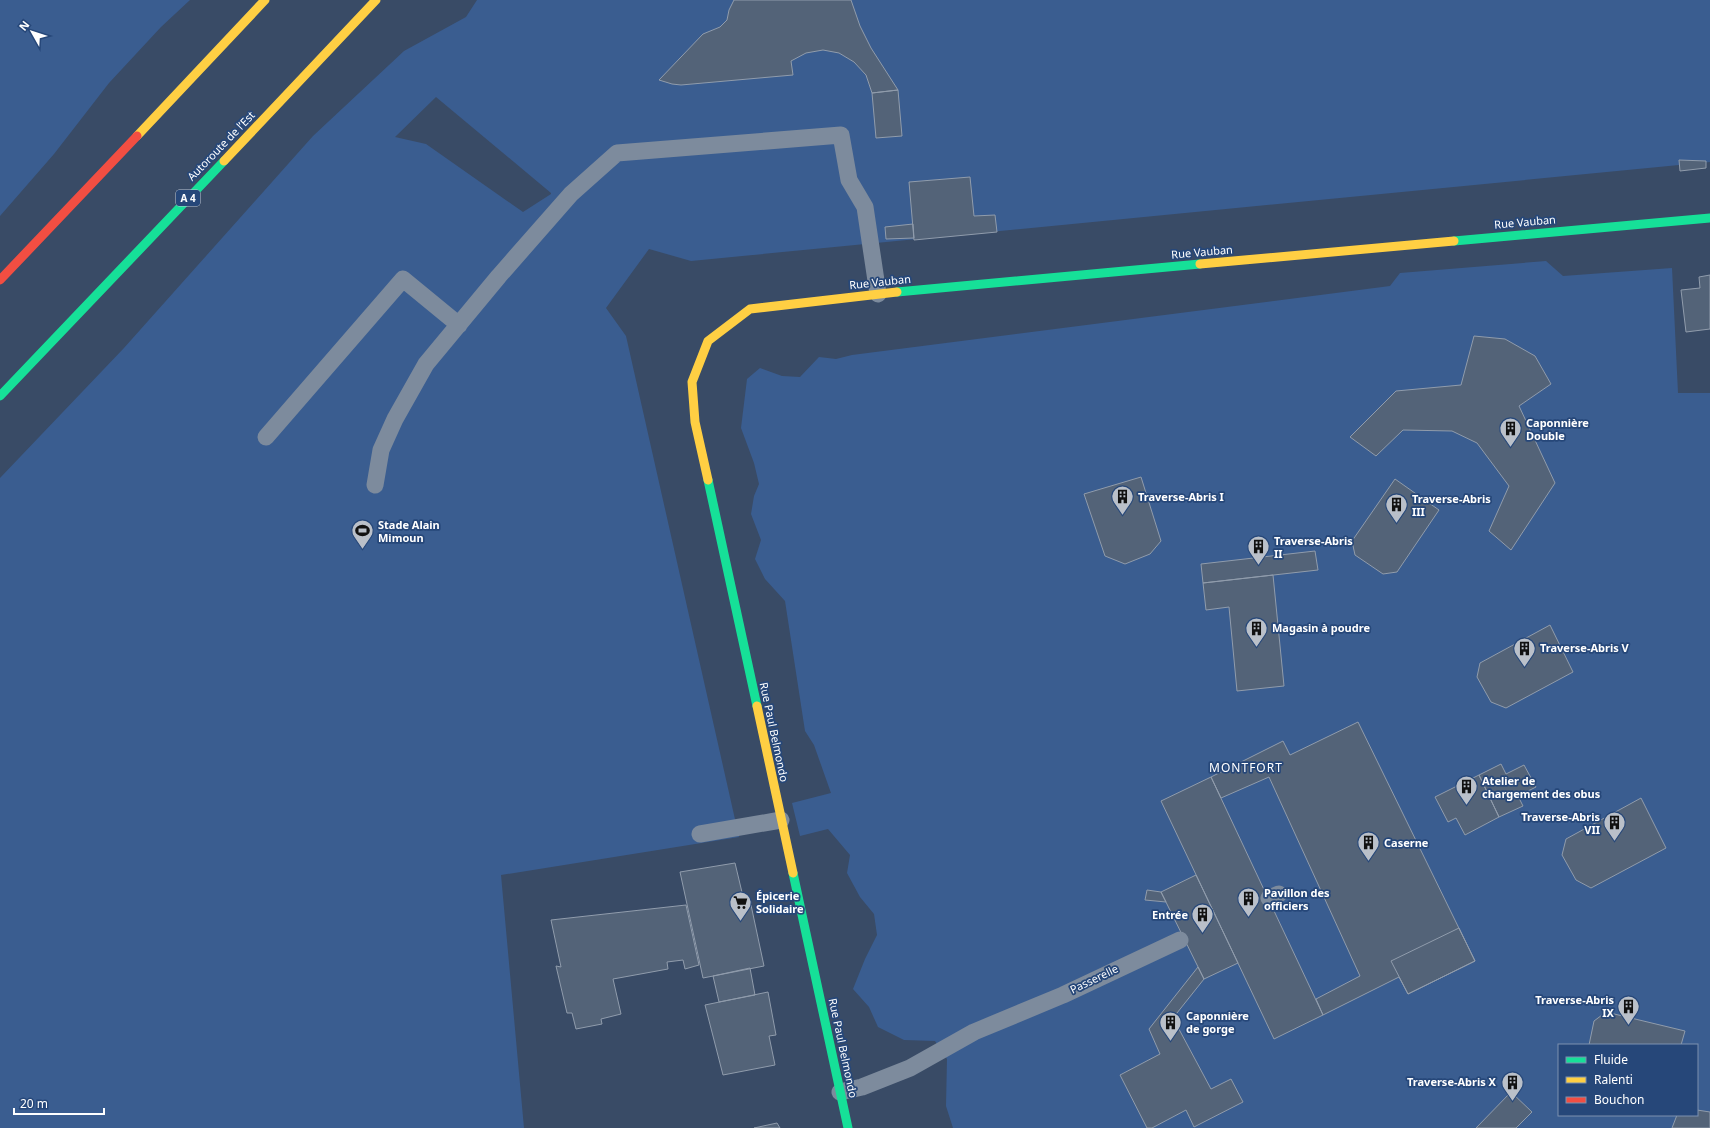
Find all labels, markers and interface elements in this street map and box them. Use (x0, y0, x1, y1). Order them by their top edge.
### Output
north arrow (12, 12, 52, 52)
text: N (15, 17, 32, 34)
street label: Autoroute de l’Est (184, 108, 258, 184)
road number: A 4 (176, 190, 200, 206)
street label: Rue Vauban (1494, 211, 1556, 232)
street label: Rue Vauban (1171, 241, 1233, 262)
street label: Rue Vauban (848, 271, 911, 292)
place label: Caponnière Double (1526, 415, 1589, 443)
building icon: Caponnière Double (1498, 416, 1524, 449)
building icon: Traverse-Abris I (1110, 484, 1136, 517)
place label: Traverse-Abris I (1138, 489, 1224, 504)
place label: Traverse-Abris III (1412, 491, 1491, 519)
building icon: Traverse-Abris III (1383, 492, 1409, 525)
place label: Stade Alain Mimoun (378, 517, 440, 545)
sports icon: Stade Alain Mimoun (350, 518, 376, 551)
place label: Traverse-Abris II (1274, 533, 1353, 561)
building icon: Traverse-Abris II (1246, 534, 1272, 567)
building icon: Magasin à poudre (1244, 615, 1270, 648)
place label: Magasin à poudre (1272, 620, 1370, 635)
building icon: Traverse-Abris V (1512, 635, 1538, 668)
place label: Traverse-Abris V (1540, 640, 1630, 655)
street label: Rue Paul Belmondo (757, 681, 792, 783)
district label: MONTFORT (1209, 759, 1283, 776)
place label: Atelier de chargement des obus (1482, 773, 1601, 801)
building icon: Atelier de chargement des obus (1454, 774, 1480, 807)
place label: Traverse-Abris VII (1521, 809, 1600, 837)
building icon: Traverse-Abris VII (1602, 810, 1628, 843)
building icon: Caserne (1355, 830, 1381, 863)
place label: Caserne (1384, 835, 1429, 850)
place label: Pavillon des officiers (1264, 885, 1330, 913)
building icon: Pavillon des officiers (1235, 886, 1261, 919)
place label: Épicerie Solidaire (756, 888, 804, 916)
supermarket icon: Épicerie Solidaire (727, 889, 753, 922)
building icon: Entrée (1190, 902, 1216, 935)
place label: Entrée (1152, 907, 1188, 922)
street label: Passerelle (1067, 960, 1120, 997)
place label: Traverse-Abris IX (1535, 992, 1615, 1020)
building icon: Traverse-Abris IX (1616, 993, 1642, 1026)
street label: Rue Paul Belmondo (826, 997, 861, 1099)
place label: Caponnière de gorge (1186, 1008, 1249, 1036)
building icon: Caponnière de gorge (1157, 1009, 1183, 1042)
legend (1558, 1044, 1698, 1116)
text: Fluide (1594, 1051, 1628, 1068)
building icon: Traverse-Abris X (1499, 1069, 1525, 1102)
text: Ralenti (1594, 1071, 1633, 1088)
place label: Traverse-Abris X (1407, 1074, 1497, 1089)
scale bar (14, 1090, 104, 1116)
text: Bouchon (1594, 1091, 1644, 1108)
text: 20 m (20, 1095, 48, 1112)

